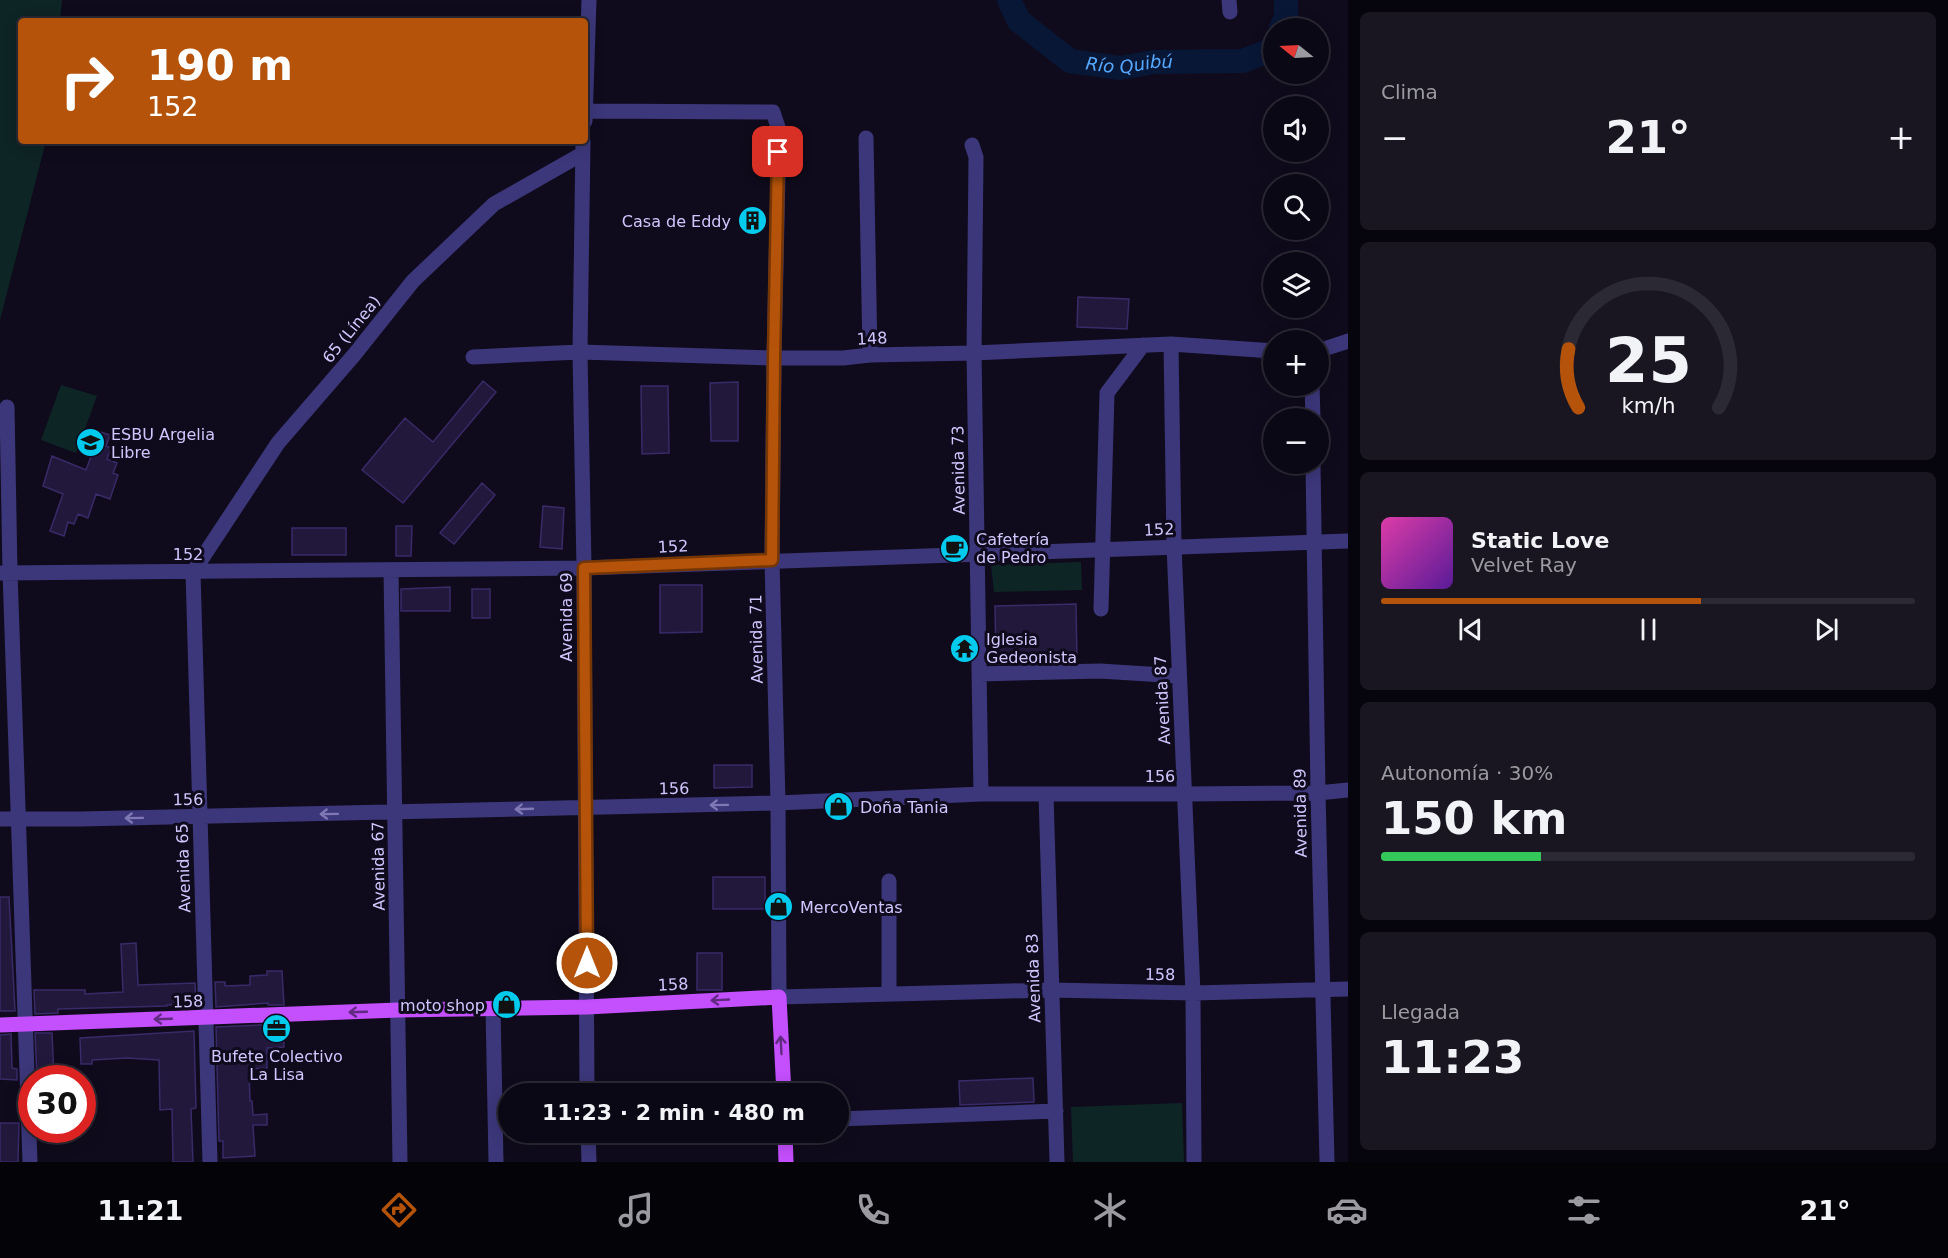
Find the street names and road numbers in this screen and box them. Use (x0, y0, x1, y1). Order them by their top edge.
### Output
street label: 65 (Línea) (318, 292, 384, 367)
street label: 148 (856, 328, 888, 349)
street label: Avenida 73 (948, 425, 969, 515)
street label: 152 (1143, 519, 1175, 540)
street label: 152 (657, 536, 689, 557)
street label: 152 (173, 545, 203, 564)
street label: Avenida 69 (557, 572, 576, 662)
street label: Avenida 71 (746, 594, 767, 684)
street label: Avenida 87 (1151, 655, 1174, 745)
street label: 156 (1145, 767, 1175, 786)
street label: Avenida 89 (1290, 768, 1311, 858)
street label: 156 (659, 779, 689, 798)
street label: 156 (173, 790, 203, 809)
street label: Avenida 67 (368, 821, 389, 911)
street label: Avenida 65 (172, 823, 195, 913)
street label: Avenida 83 (1022, 933, 1045, 1023)
street label: 158 (1145, 965, 1175, 984)
street label: 158 (657, 974, 689, 995)
street label: 158 (172, 991, 204, 1012)

